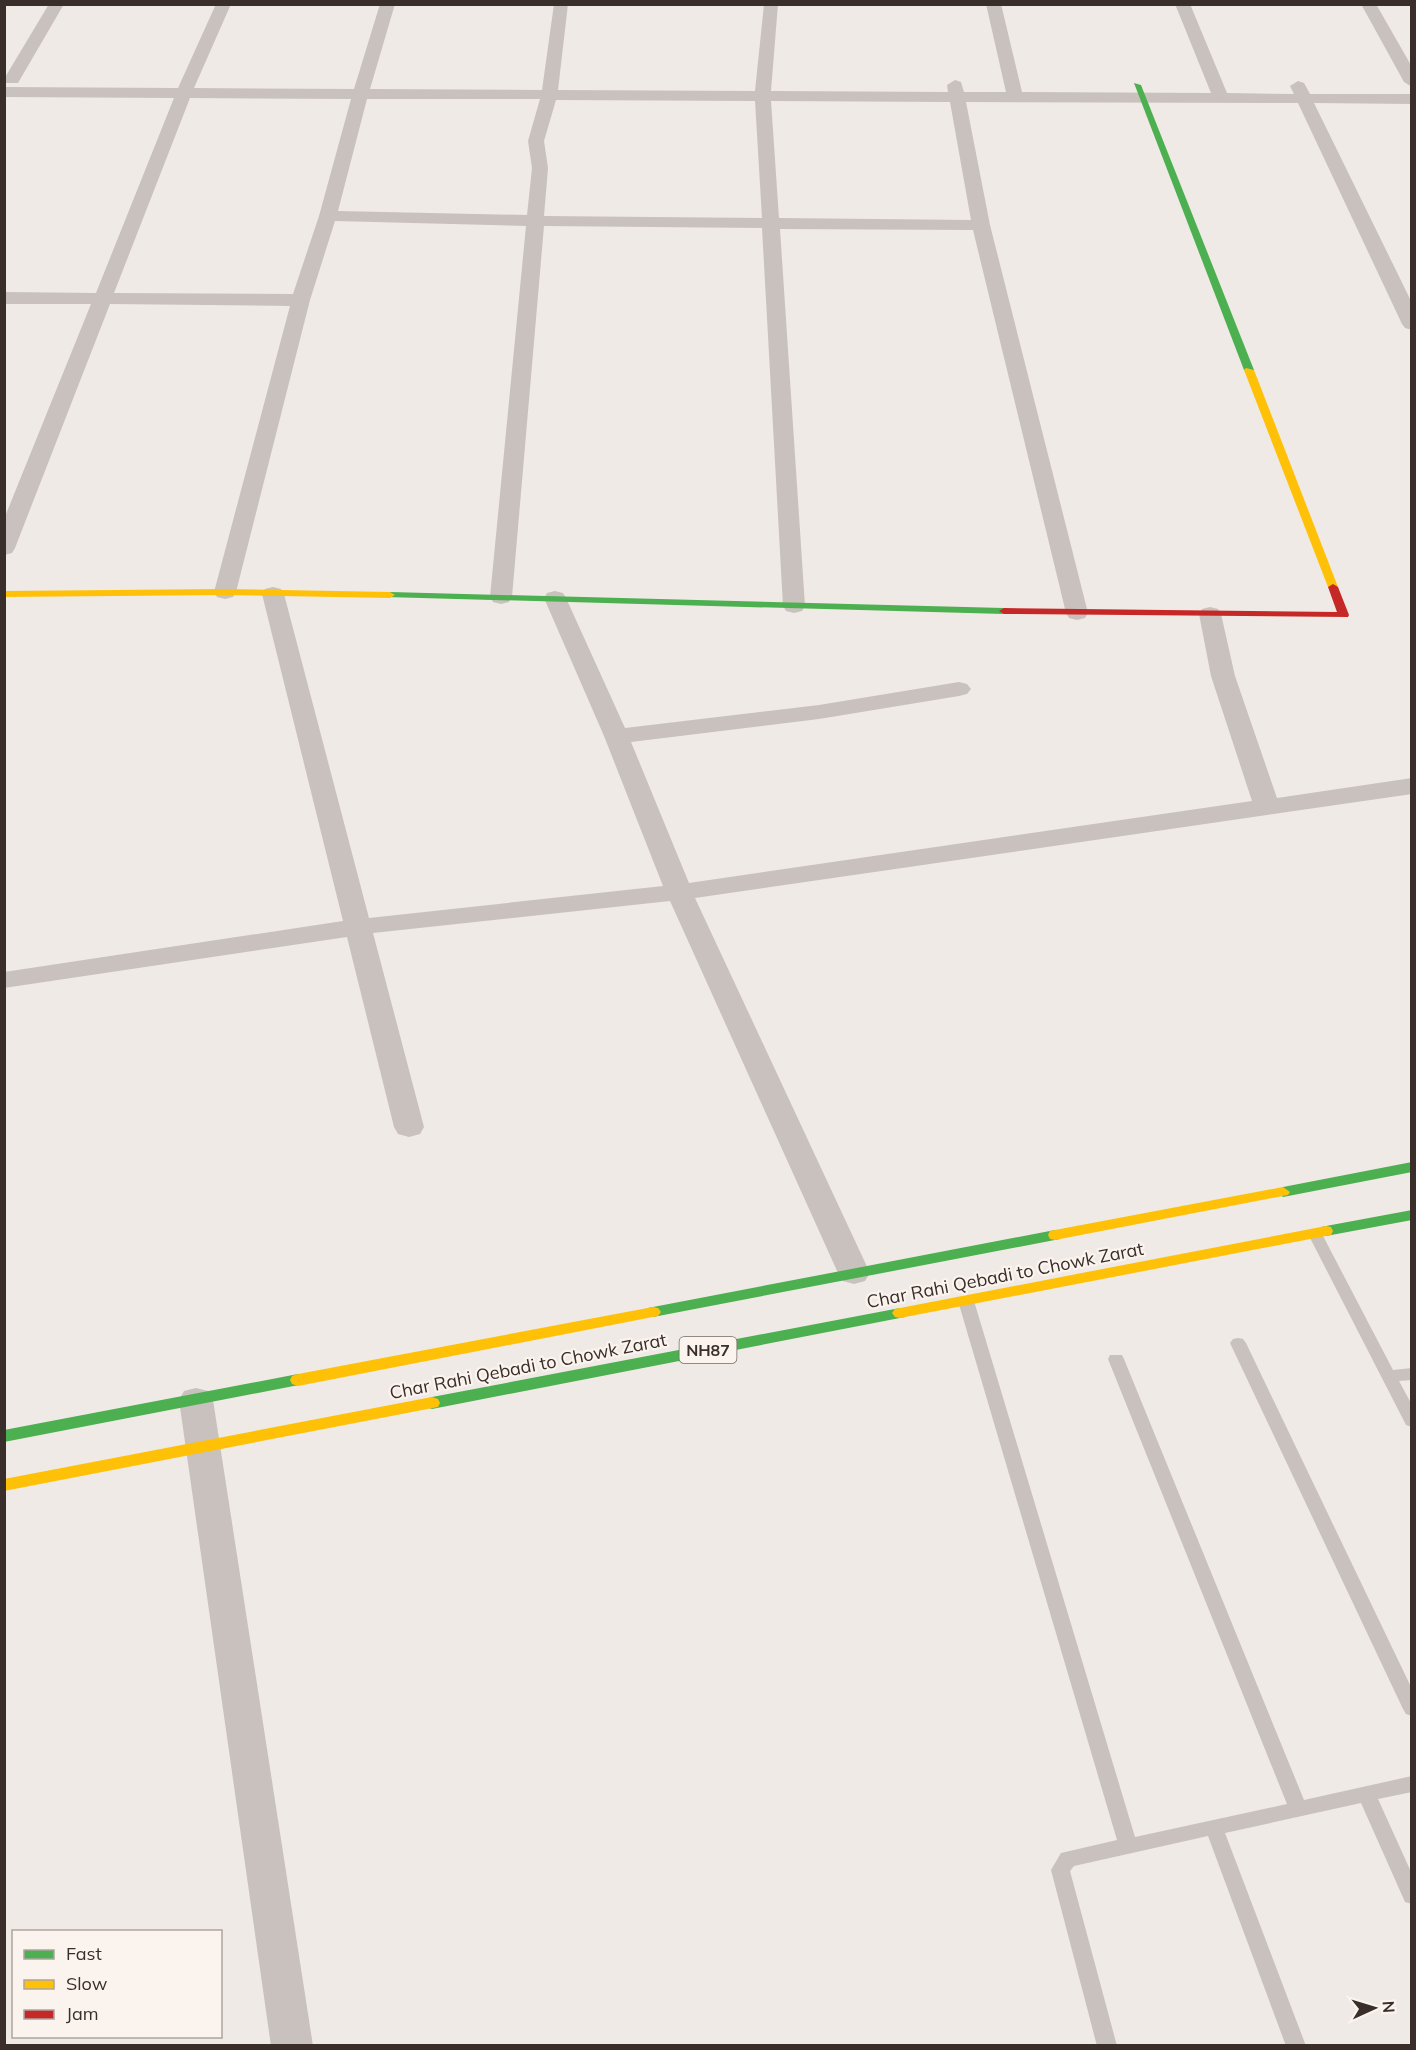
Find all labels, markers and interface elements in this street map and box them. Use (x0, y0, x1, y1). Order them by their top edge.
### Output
street label: Char Rahi Qebadi to Chowk Zarat (865, 1237, 1145, 1313)
street label: Char Rahi Qebadi to Chowk Zarat (388, 1328, 668, 1404)
road number: NH87 (680, 1337, 736, 1363)
legend (12, 1930, 222, 2038)
text: Fast (66, 1942, 102, 1965)
text: Slow (66, 1972, 108, 1995)
north arrow (1344, 1978, 1404, 2038)
text: N (1379, 2000, 1399, 2014)
text: Jam (66, 2002, 99, 2025)

